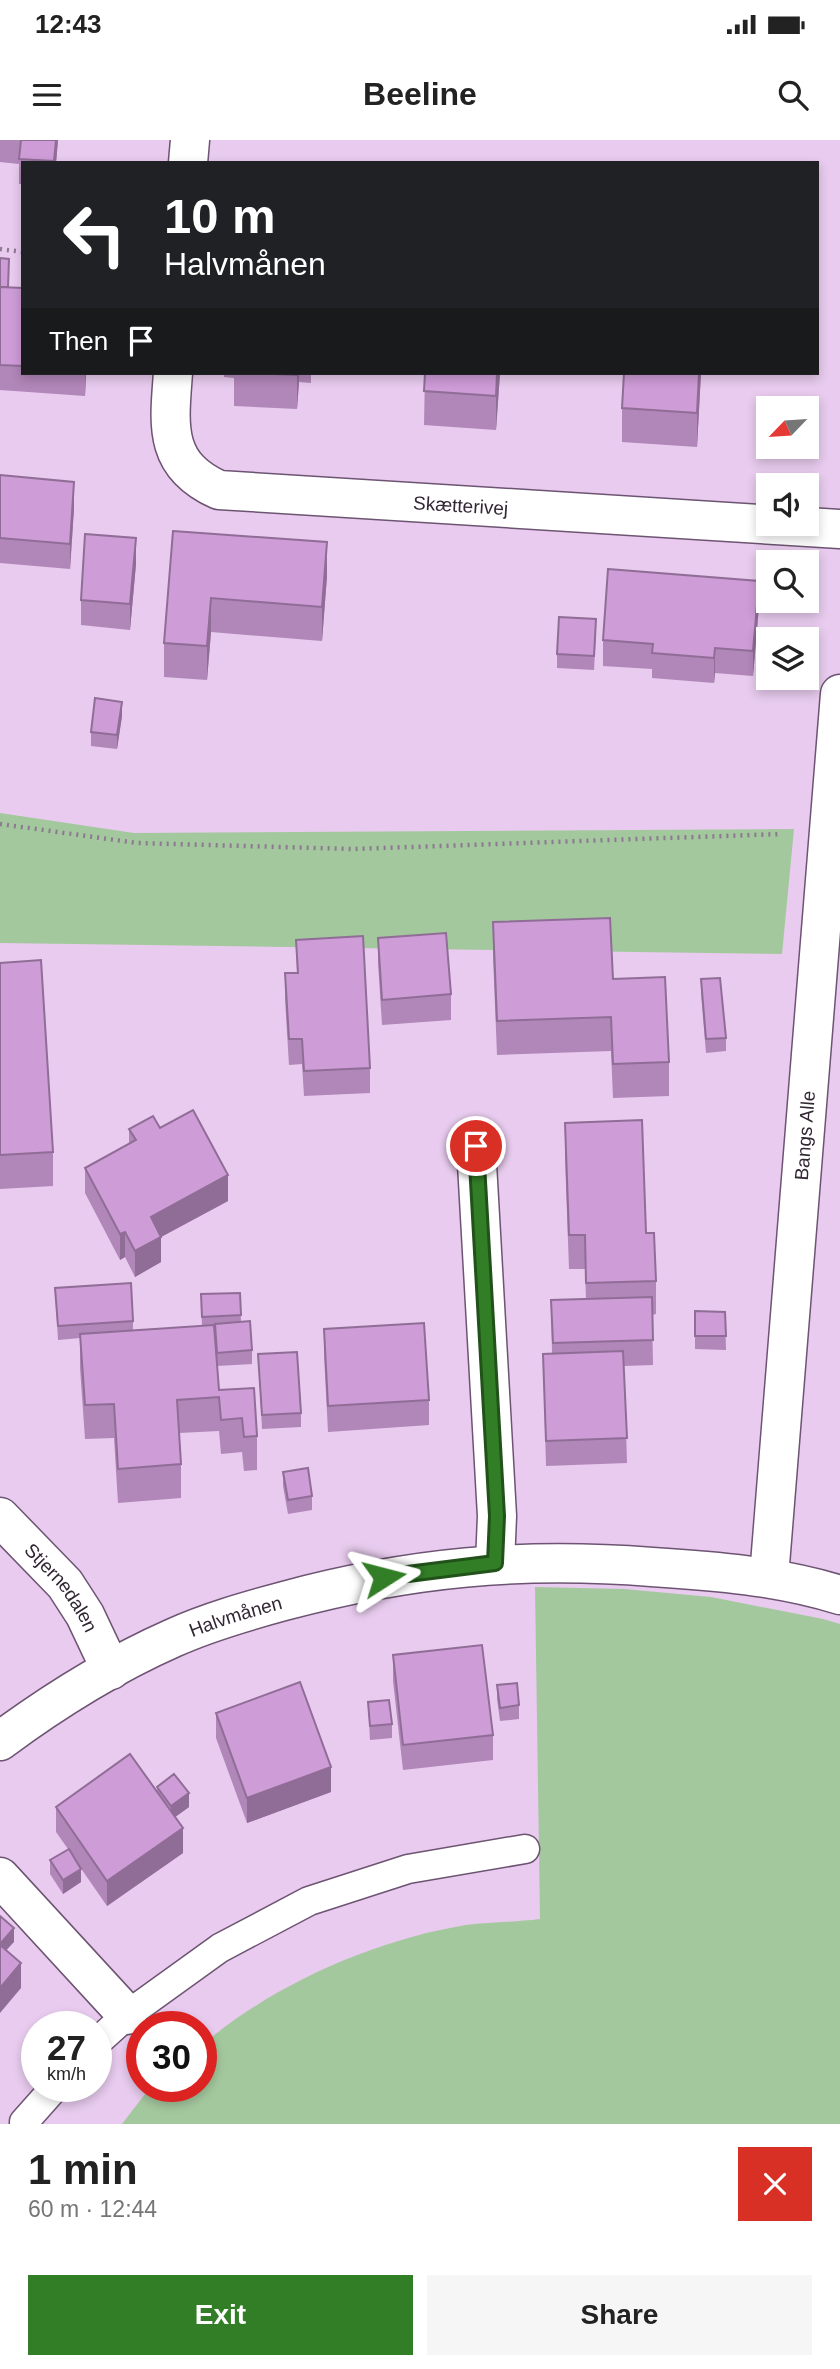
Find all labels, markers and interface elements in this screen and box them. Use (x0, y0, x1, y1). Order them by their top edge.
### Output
text: 12:43 (35, 9, 102, 39)
icon: menu (28, 76, 66, 114)
text: Beeline (363, 76, 477, 112)
icon: search (774, 76, 812, 114)
icon: left (49, 189, 140, 280)
text: 10 m (164, 189, 276, 243)
text: Halvmånen (164, 246, 326, 282)
icon: arrive (122, 322, 160, 360)
text: Then (49, 326, 108, 356)
north arrow (756, 396, 819, 458)
map controls (756, 396, 819, 690)
button: sound (756, 473, 819, 536)
street label: Skætterivej (413, 492, 509, 519)
button: search (756, 550, 819, 613)
button: layers (756, 627, 819, 690)
street label: Bangs Alle (791, 1090, 819, 1181)
pin (446, 1116, 506, 1176)
icon: arrive (457, 1127, 495, 1165)
street label: Stjernedalen (20, 1539, 101, 1635)
position arrow (347, 1540, 421, 1614)
street label: Halvmånen (186, 1592, 284, 1641)
speed limit sign: 30 (126, 2011, 217, 2102)
text: 27 (47, 2028, 86, 2067)
text: km/h (47, 2064, 86, 2084)
text: 1 min (28, 2146, 138, 2193)
button: close (738, 2147, 812, 2221)
text: 60 m · 12:44 (28, 2196, 157, 2222)
button: Exit (28, 2275, 413, 2355)
button: Share (427, 2275, 812, 2355)

